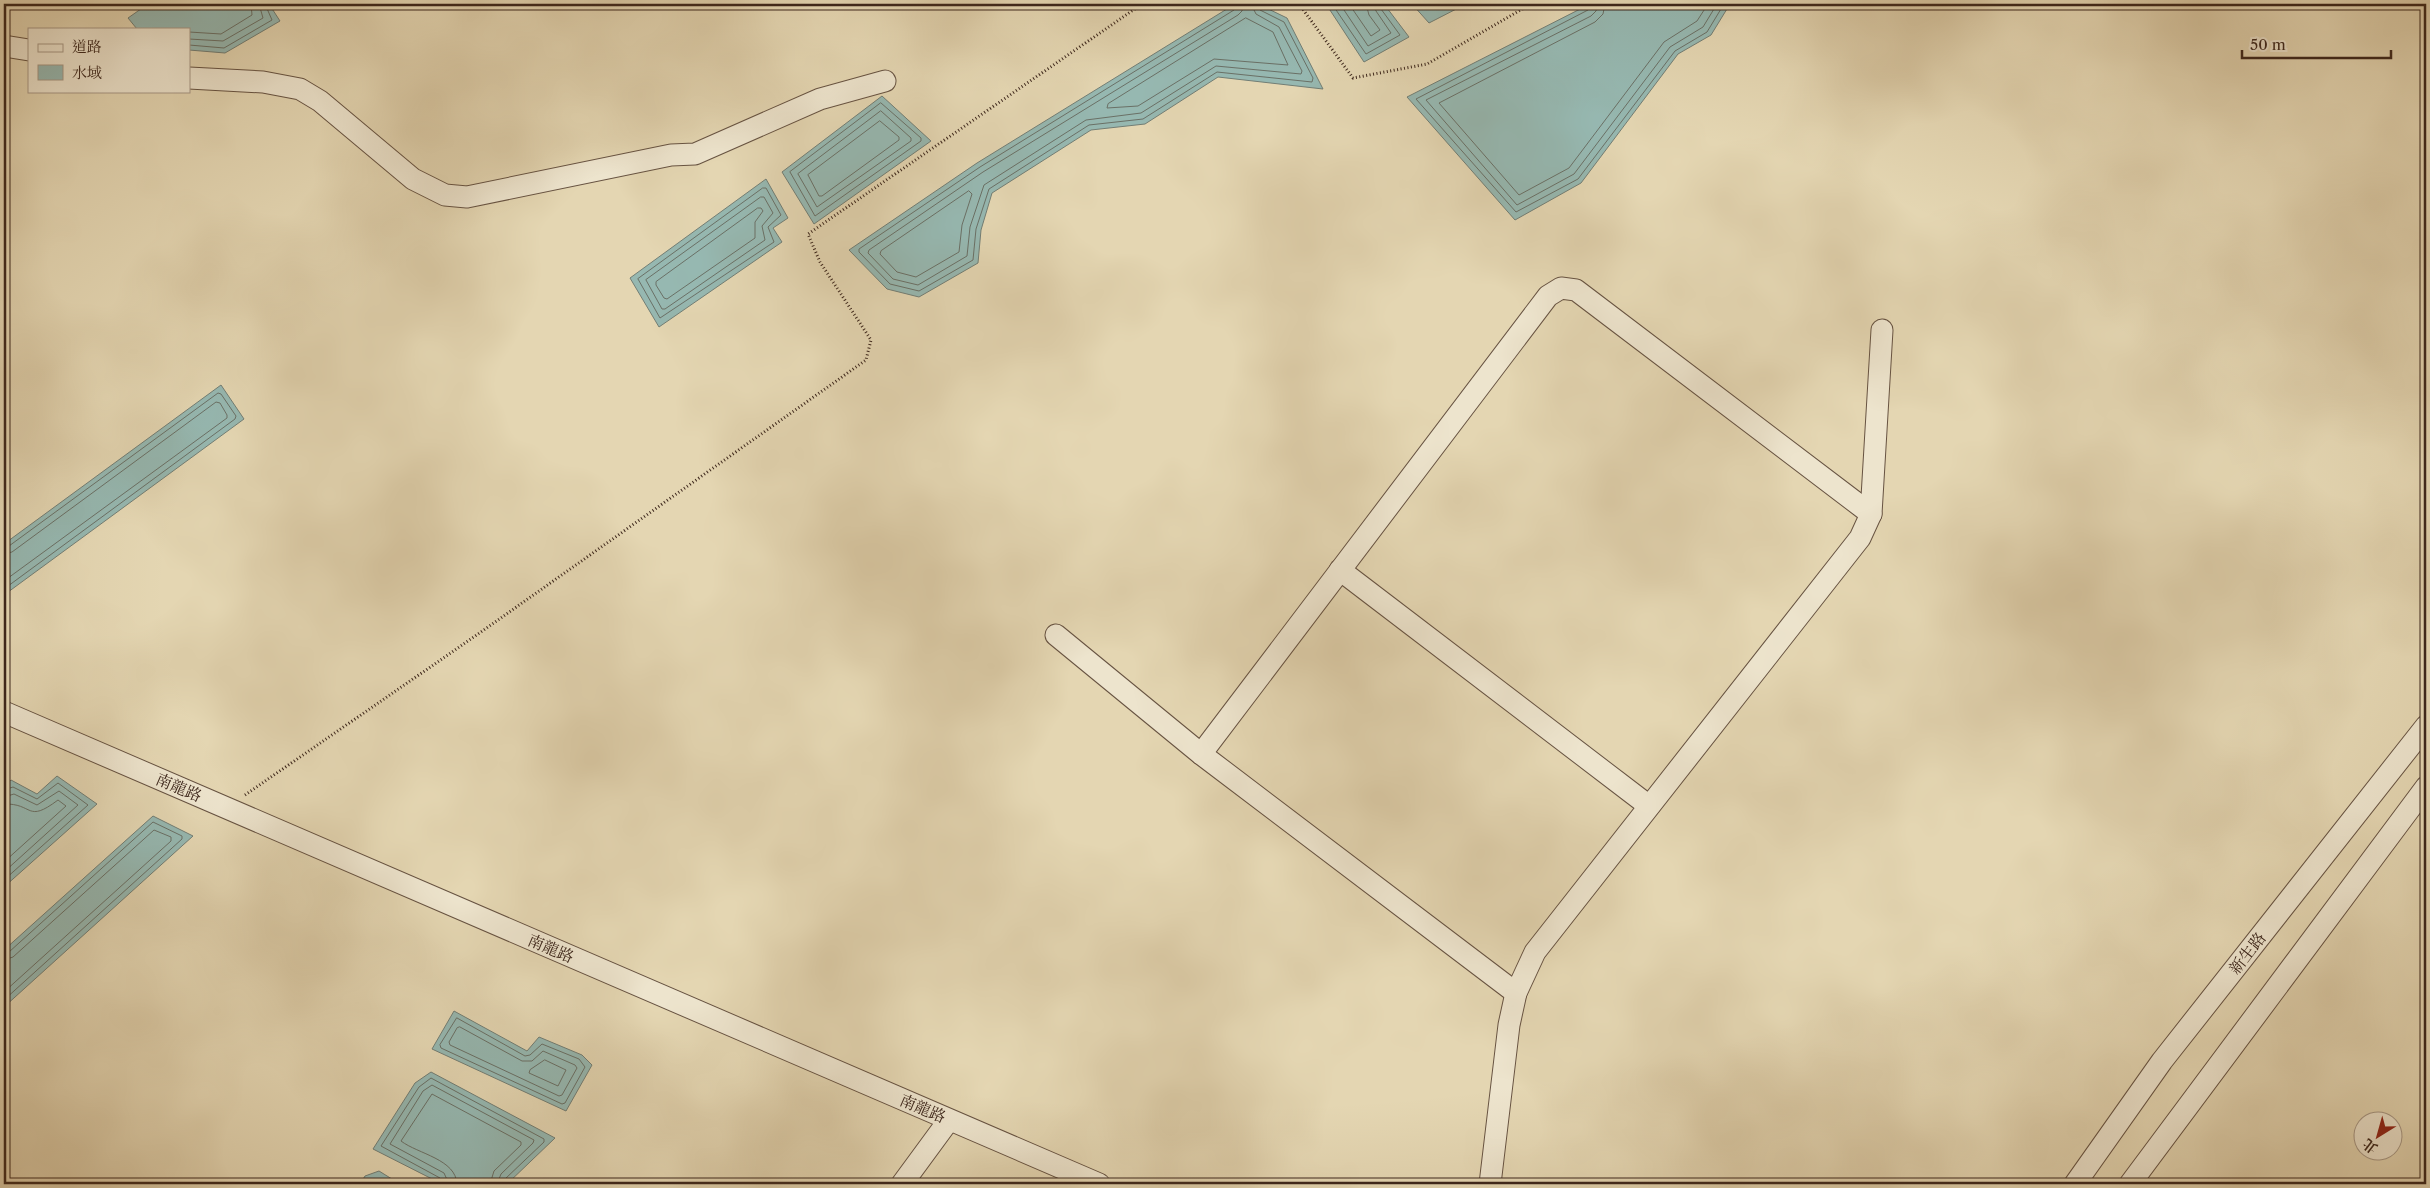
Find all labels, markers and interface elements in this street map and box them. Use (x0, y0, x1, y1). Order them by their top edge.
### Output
legend (28, 28, 190, 92)
scale bar (2242, 28, 2391, 60)
text: 50 m (2250, 35, 2286, 54)
text: 道路 (72, 37, 102, 56)
text: 水域 (72, 63, 102, 82)
street label: 南龍路 (153, 768, 205, 806)
street label: 新生路 (2224, 928, 2270, 978)
street label: 南龍路 (525, 929, 577, 967)
street label: 南龍路 (897, 1089, 949, 1127)
north arrow (2352, 1110, 2402, 1160)
text: 北 (2359, 1135, 2381, 1158)

